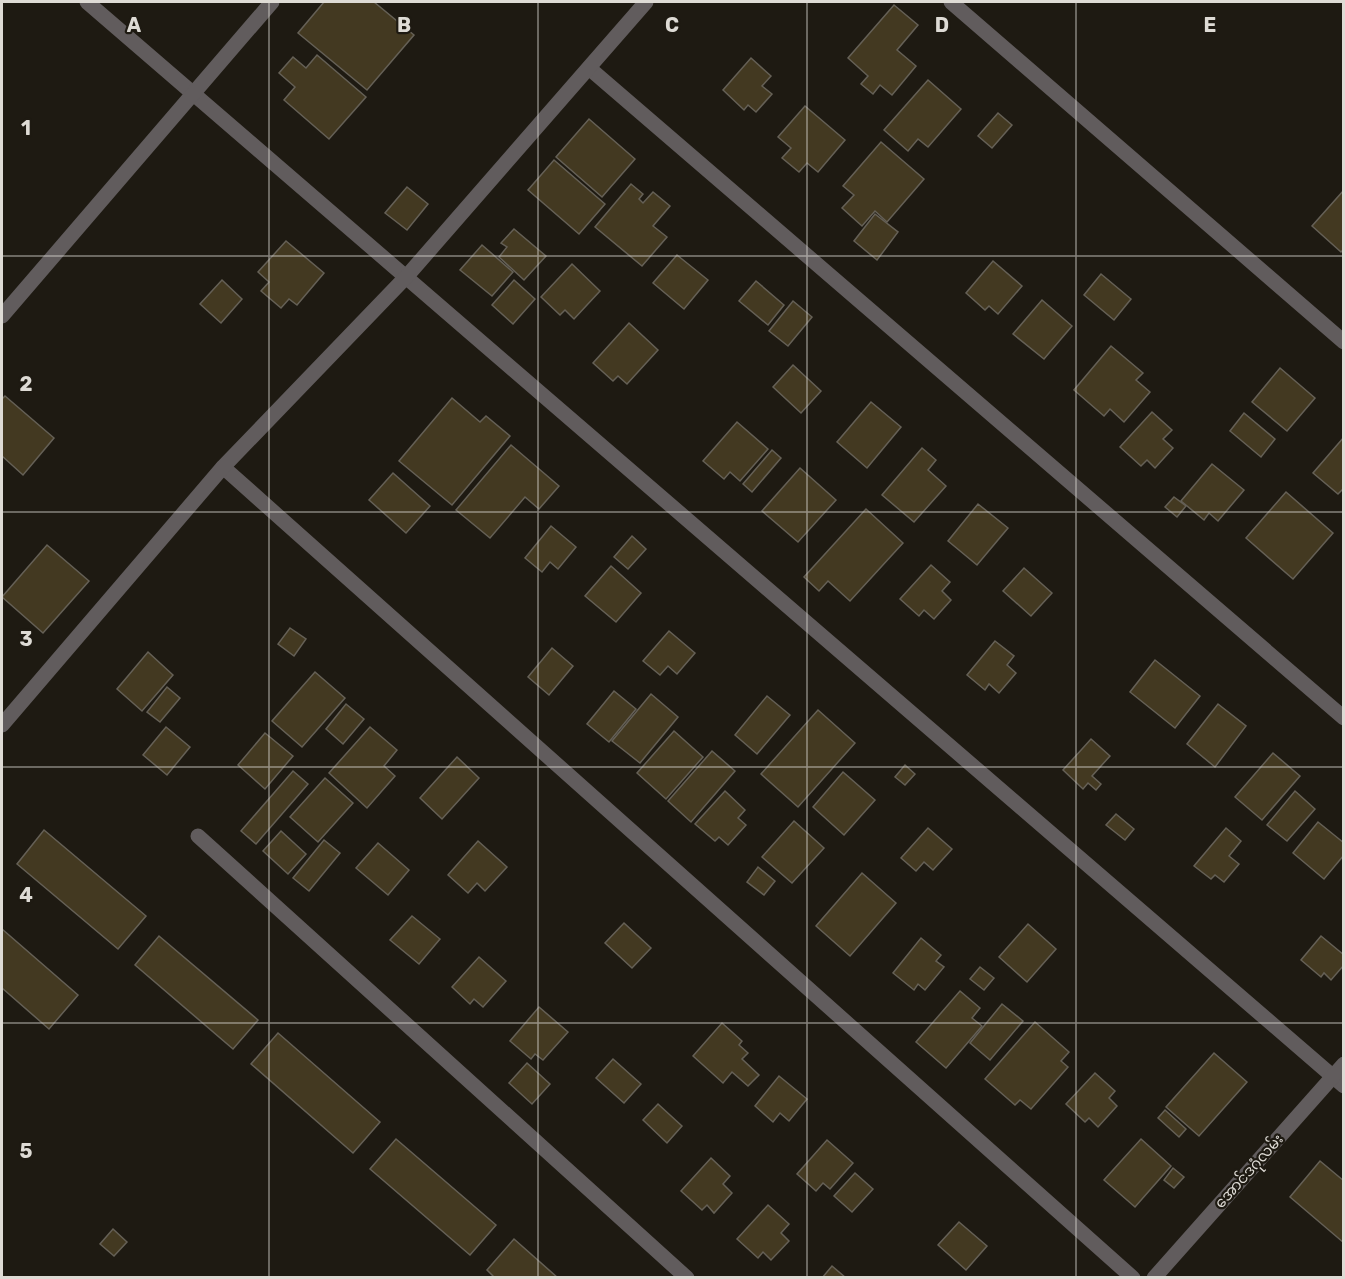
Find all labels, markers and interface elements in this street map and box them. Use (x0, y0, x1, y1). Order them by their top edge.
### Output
text: A (127, 13, 142, 37)
text: B (397, 13, 411, 37)
text: C (665, 13, 679, 37)
text: D (935, 13, 949, 37)
text: E (1204, 13, 1216, 37)
text: 1 (21, 116, 31, 140)
text: 2 (20, 372, 33, 396)
text: 3 (19, 627, 33, 651)
text: 4 (19, 883, 33, 907)
street label: အောင်ဒဂုံလမ်း (1210, 1129, 1289, 1214)
text: 5 (20, 1139, 33, 1163)

